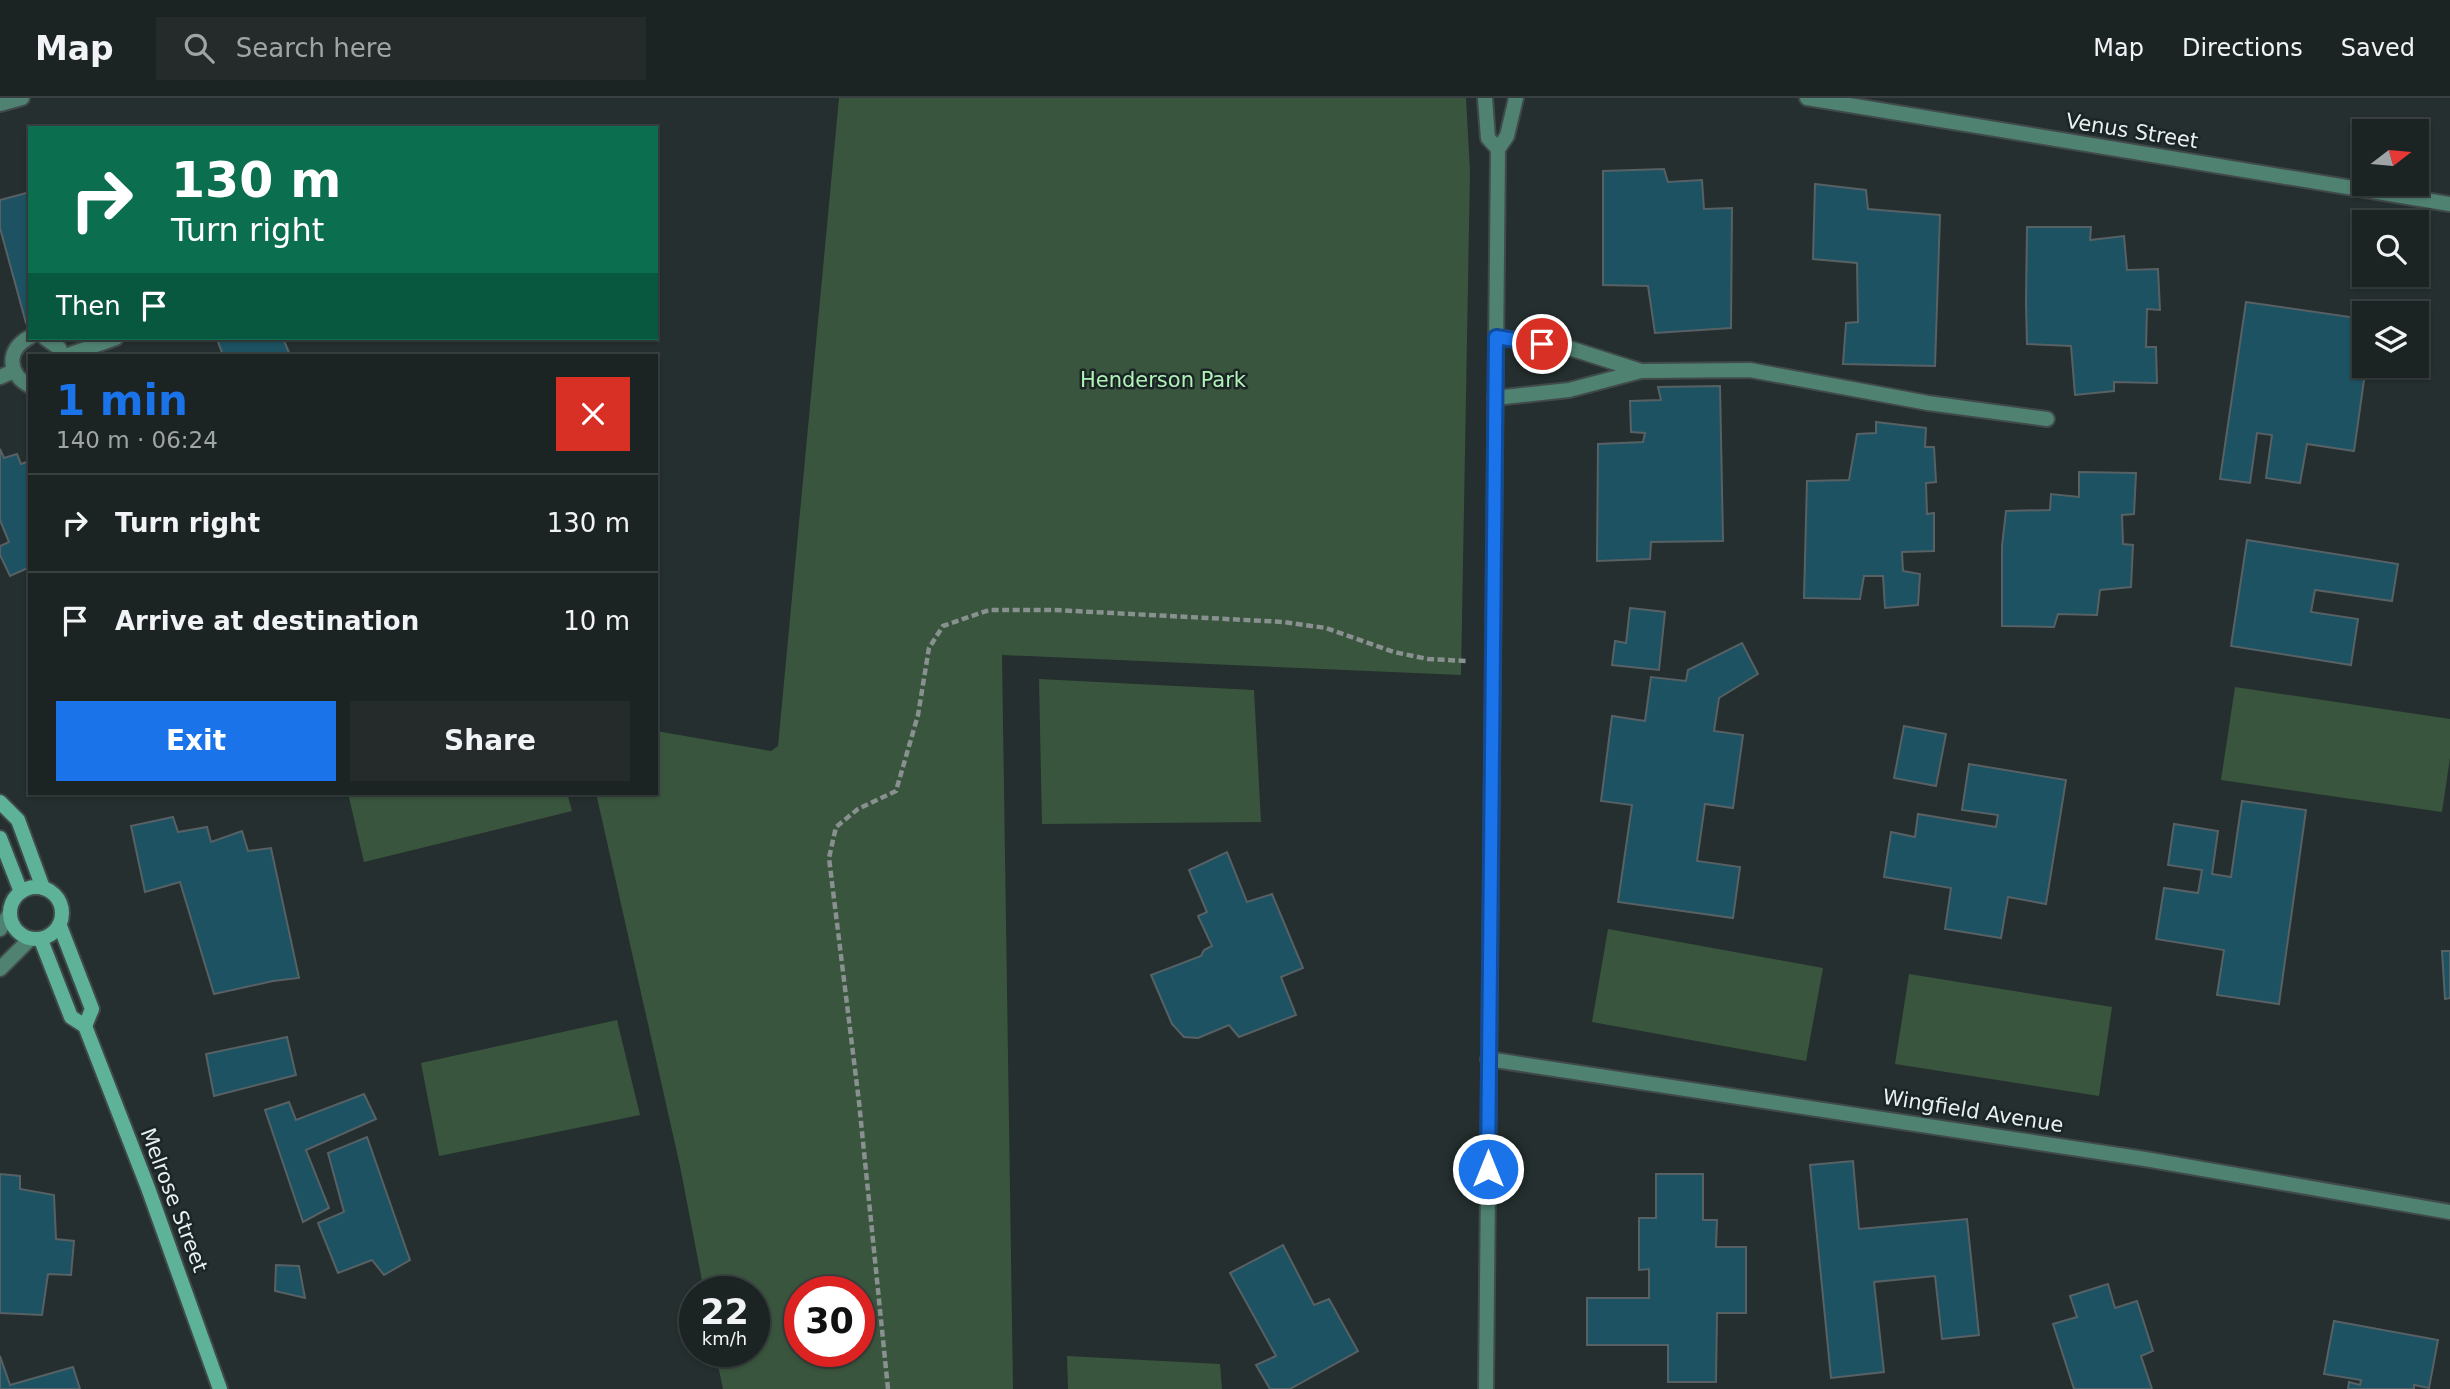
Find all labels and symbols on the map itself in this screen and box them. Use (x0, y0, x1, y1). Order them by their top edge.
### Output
street label: Venus Street (2064, 109, 2200, 153)
north arrow (2352, 119, 2429, 196)
pin (1512, 314, 1572, 374)
park label: Henderson Park (1080, 368, 1247, 392)
street label: Wingfield Avenue (1881, 1085, 2065, 1137)
street label: Melrose Street (136, 1125, 212, 1275)
position arrow (1451, 1132, 1525, 1206)
speed limit sign: 30 (784, 1276, 875, 1367)

